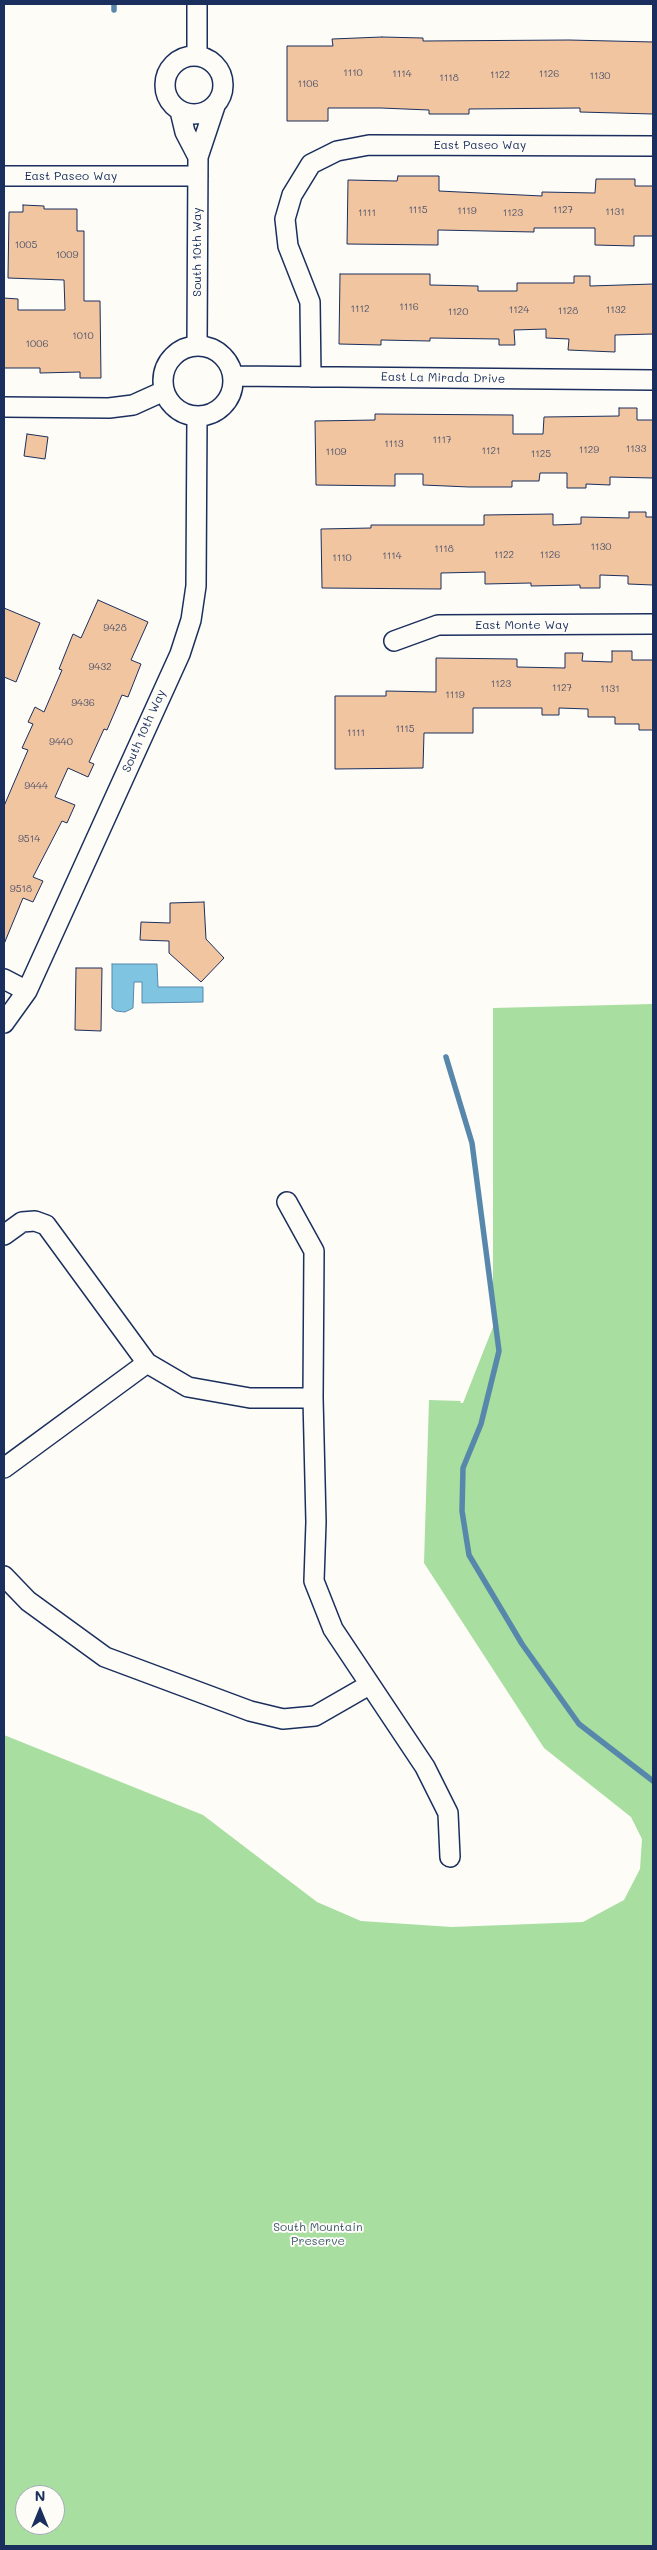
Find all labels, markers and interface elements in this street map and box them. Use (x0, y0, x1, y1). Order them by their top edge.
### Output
house number: 1110 (343, 67, 363, 79)
house number: 1114 (392, 68, 412, 80)
house number: 1126 (539, 68, 559, 80)
house number: 1122 (490, 69, 510, 81)
house number: 1130 (590, 70, 610, 82)
house number: 1118 (439, 72, 459, 84)
house number: 1106 (297, 78, 319, 90)
street label: East Paseo Way (434, 138, 526, 152)
street label: East Paseo Way (25, 169, 117, 183)
house number: 1115 (408, 204, 428, 216)
house number: 1127 (553, 204, 573, 216)
house number: 1119 (457, 205, 477, 217)
house number: 1131 (605, 206, 625, 218)
street label: South 10th Way (190, 207, 204, 297)
house number: 1111 (358, 207, 376, 219)
house number: 1123 (503, 207, 523, 219)
house number: 1005 (15, 239, 37, 251)
house number: 1009 (56, 249, 78, 261)
house number: 1116 (399, 301, 419, 313)
house number: 1112 (351, 303, 369, 315)
house number: 1124 (509, 304, 529, 316)
house number: 1132 (606, 304, 626, 316)
house number: 1128 (558, 305, 578, 317)
house number: 1120 (448, 306, 468, 318)
house number: 1010 (72, 330, 94, 342)
house number: 1006 (26, 338, 48, 350)
street label: East La Mirada Drive (381, 370, 505, 386)
house number: 1117 (433, 434, 451, 446)
house number: 1113 (384, 438, 404, 450)
house number: 1133 (626, 443, 646, 455)
house number: 1129 (579, 444, 599, 456)
house number: 1121 (482, 445, 500, 457)
house number: 1109 (325, 446, 347, 458)
house number: 1125 (531, 448, 551, 460)
house number: 1130 (591, 541, 611, 553)
house number: 1118 (434, 543, 454, 555)
house number: 1122 (494, 549, 514, 561)
house number: 1126 (540, 549, 560, 561)
house number: 1114 (382, 550, 402, 562)
house number: 1110 (332, 552, 352, 564)
street label: East Monte Way (475, 618, 569, 632)
house number: 9428 (103, 622, 127, 634)
house number: 9432 (88, 661, 112, 673)
house number: 1123 (491, 678, 511, 690)
house number: 1127 (552, 682, 572, 694)
house number: 1131 (600, 683, 620, 695)
street label: South 10th Way (119, 687, 169, 775)
house number: 1119 (445, 689, 465, 701)
house number: 9436 (71, 697, 95, 709)
house number: 1115 (395, 723, 415, 735)
house number: 1111 (347, 727, 365, 739)
house number: 9440 (49, 736, 73, 748)
house number: 9444 (24, 780, 48, 792)
house number: 9514 (18, 833, 40, 845)
house number: 9518 (10, 883, 32, 895)
park label: South Mountain Preserve (273, 2220, 363, 2248)
north arrow (15, 2485, 65, 2535)
text: N (35, 2486, 45, 2505)

